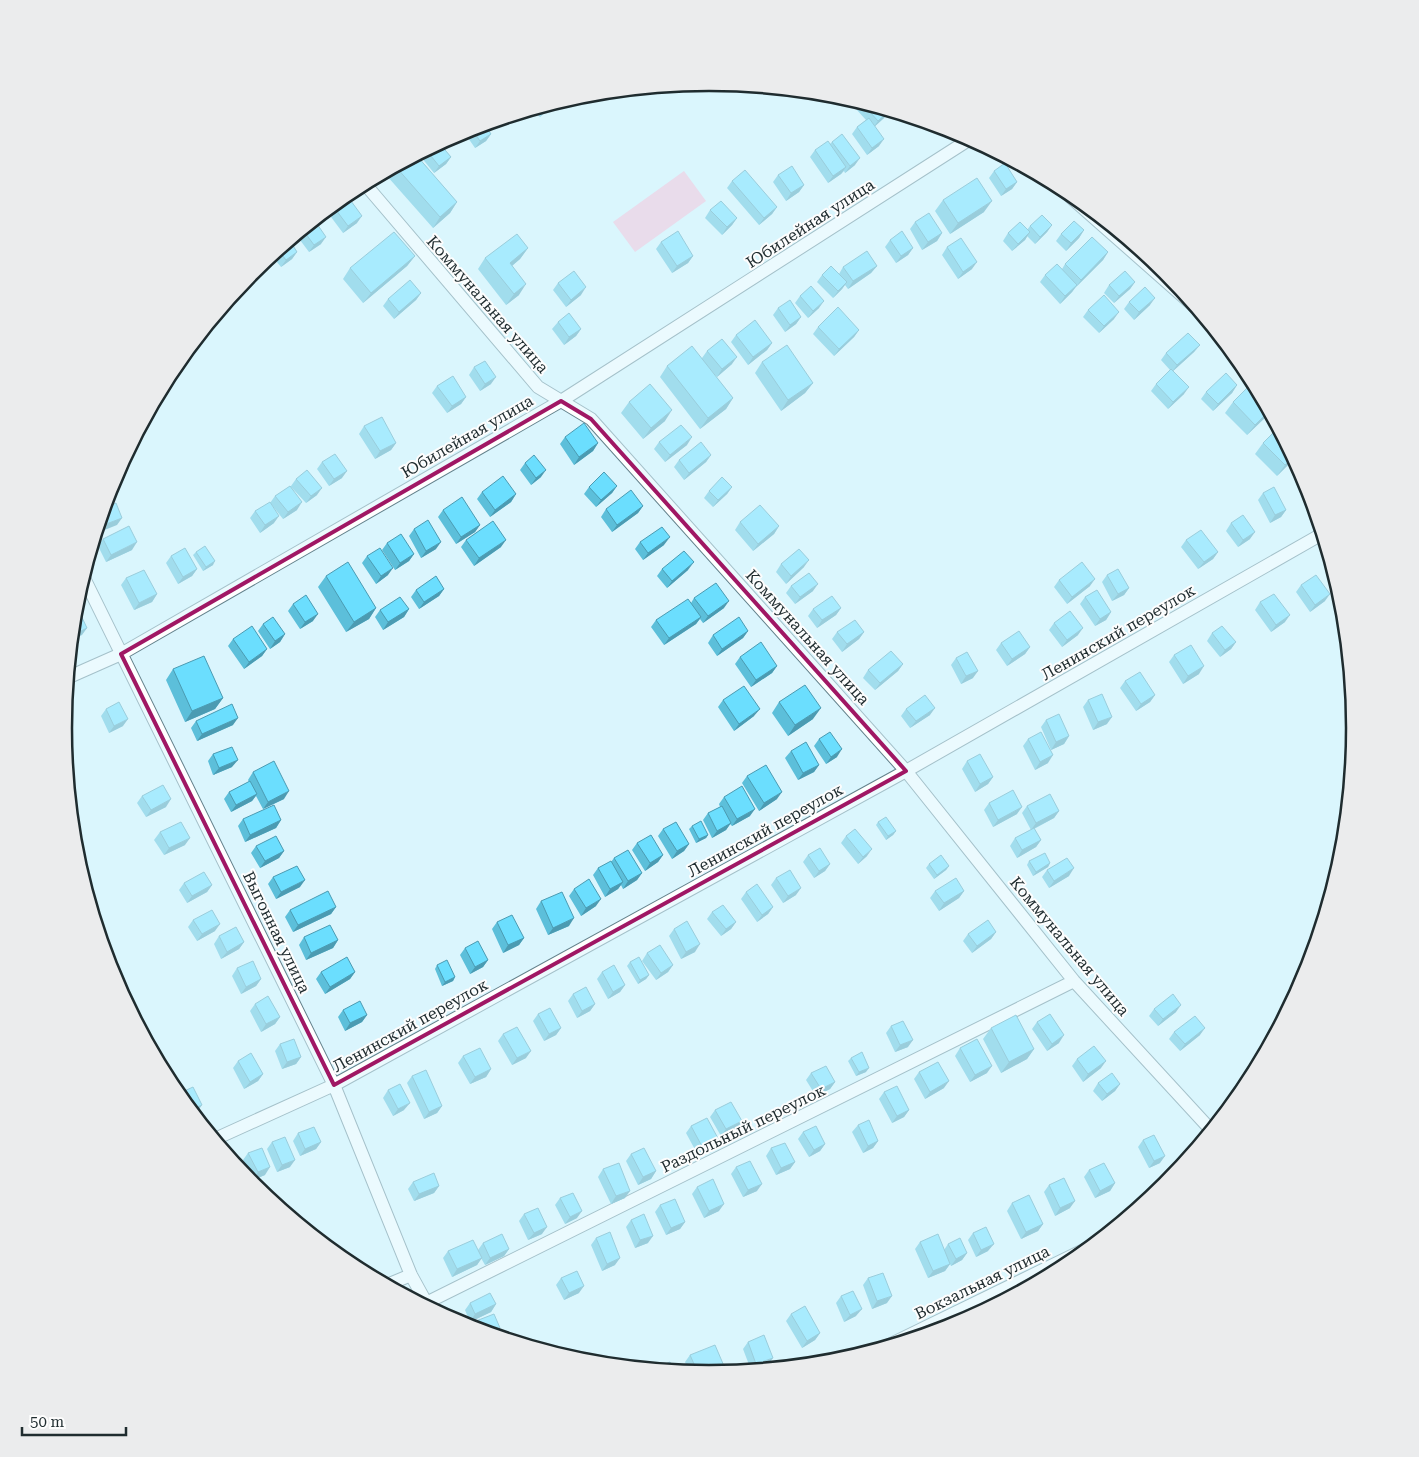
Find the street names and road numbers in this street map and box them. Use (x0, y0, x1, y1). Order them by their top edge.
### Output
street label: Юбилейная улица (743, 175, 878, 272)
street label: Коммунальная улица (423, 232, 553, 377)
street label: Юбилейная улица (398, 391, 537, 482)
street label: Коммунальная улица (742, 566, 874, 709)
street label: Ленинский переулок (1038, 581, 1199, 684)
street label: Ленинский переулок (684, 780, 846, 881)
street label: Выгонная улица (239, 868, 314, 996)
street label: Коммунальная улица (1006, 873, 1134, 1020)
street label: Ленинский переулок (329, 975, 491, 1076)
street label: Раздольный переулок (658, 1080, 829, 1177)
street label: Вокзальная улица (912, 1241, 1053, 1323)

